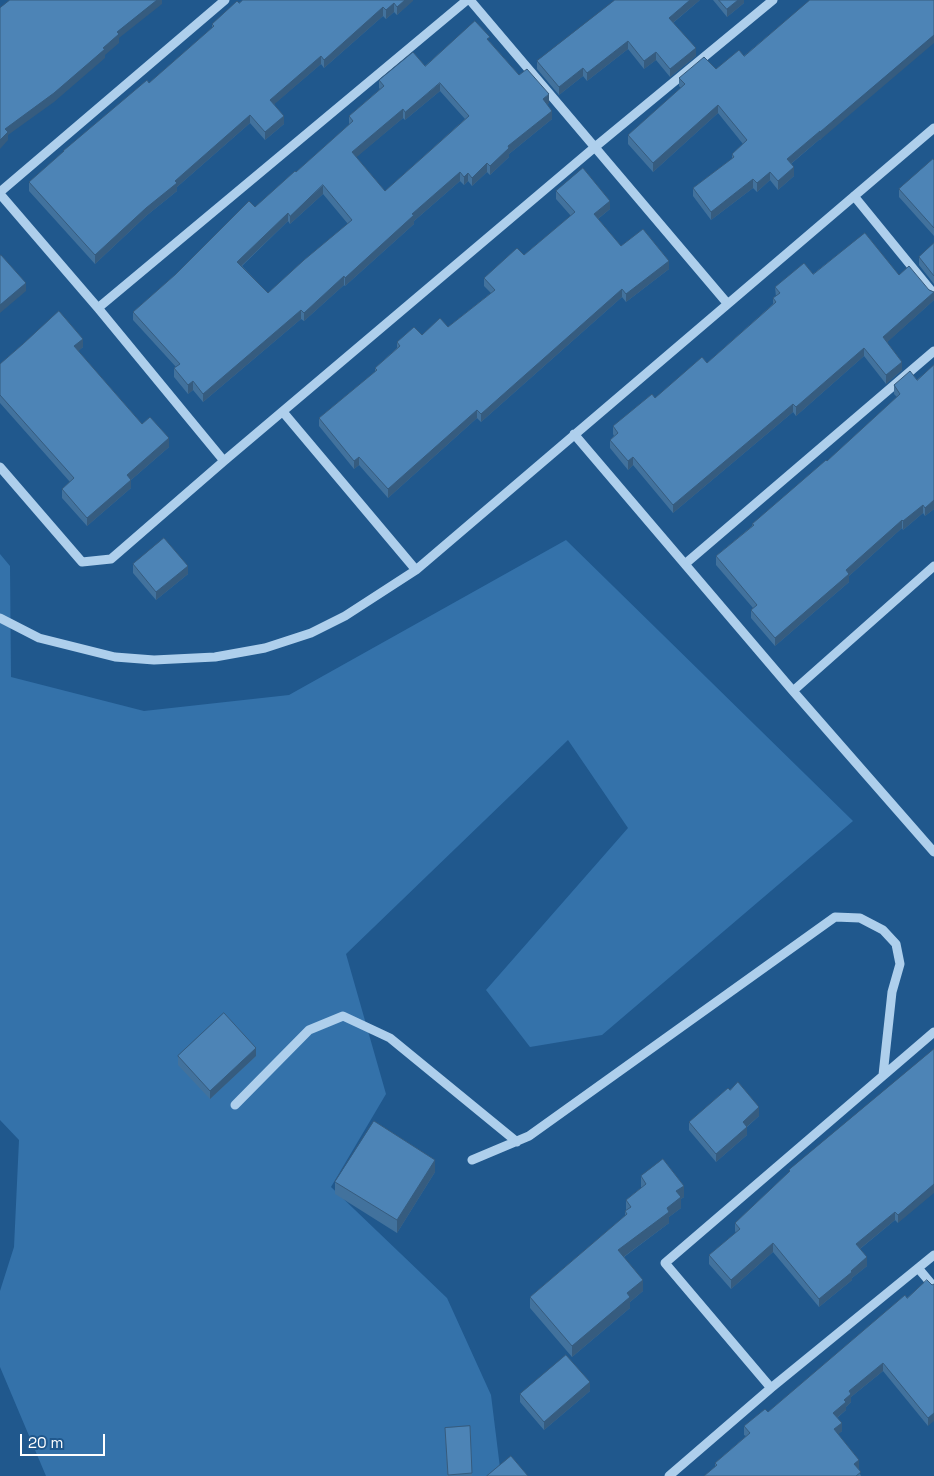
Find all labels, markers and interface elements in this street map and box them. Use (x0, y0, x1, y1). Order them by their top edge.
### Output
scale bar (22, 1424, 108, 1456)
text: 20 m (28, 1433, 63, 1452)

